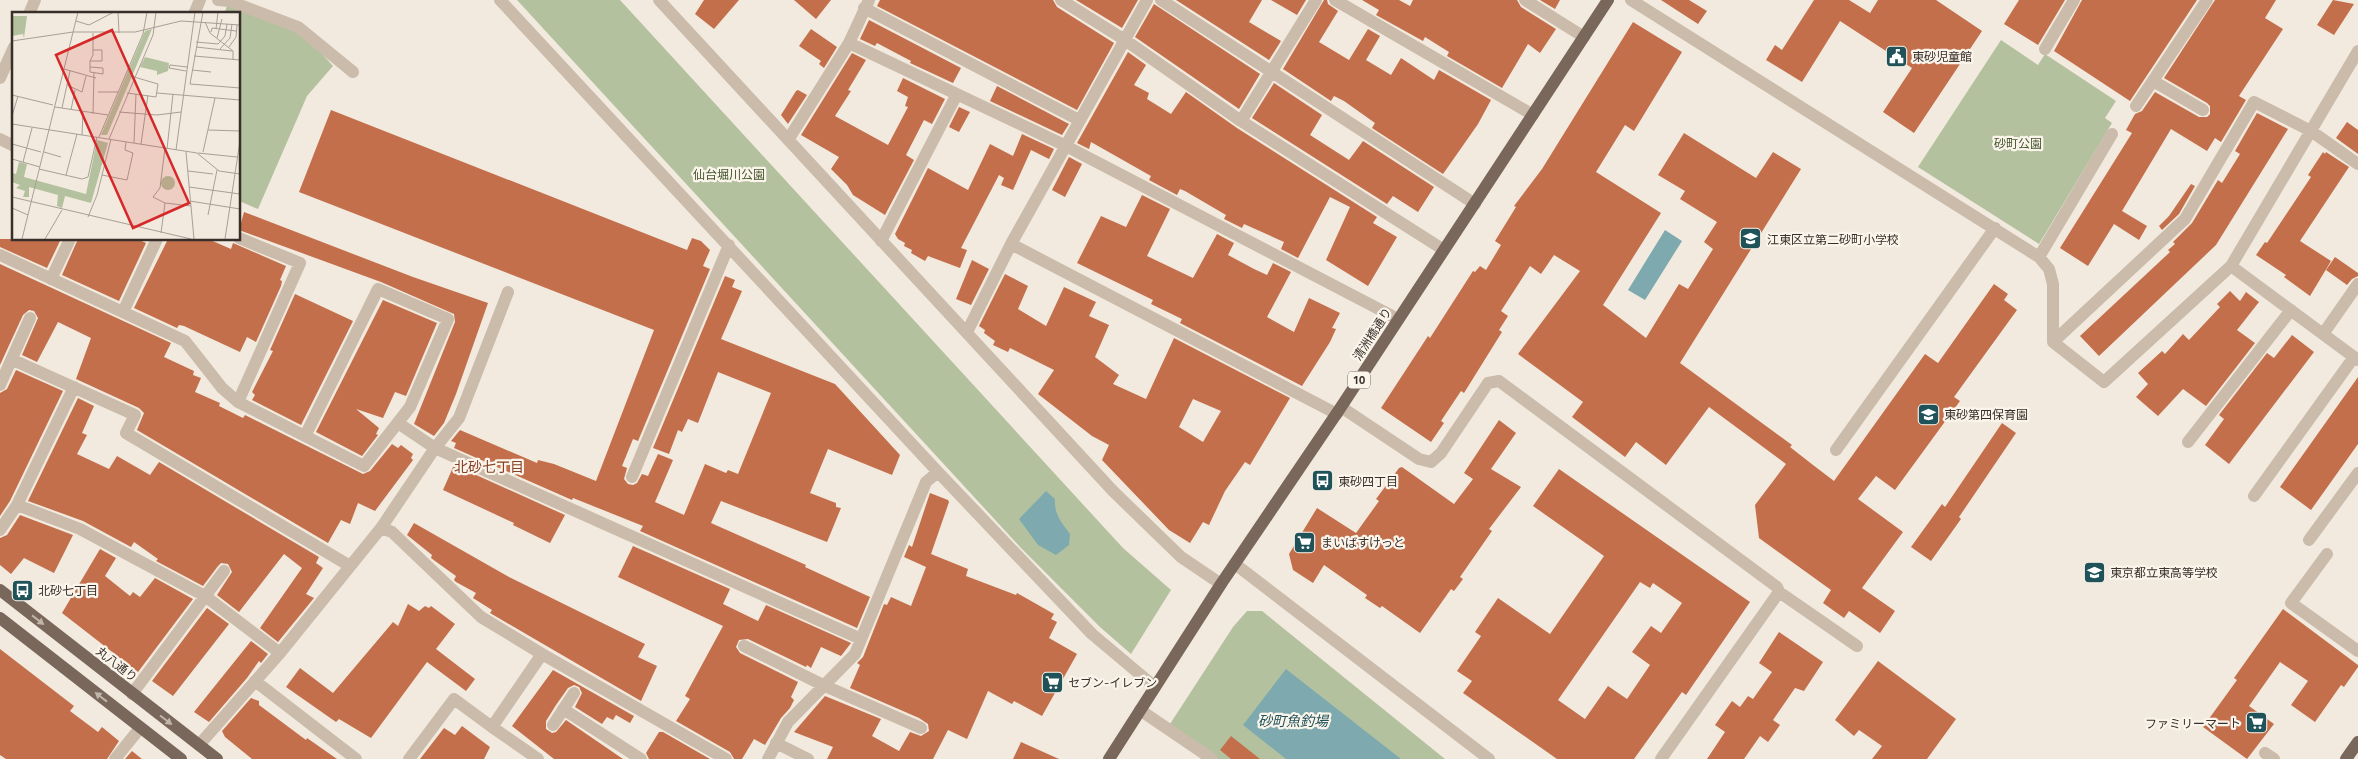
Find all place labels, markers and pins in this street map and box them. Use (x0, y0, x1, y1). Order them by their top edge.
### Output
public building icon: 東砂児童館 (1884, 44, 1908, 68)
place label: 東砂児童館 (1912, 47, 1972, 66)
school or university icon: 江東区立第二砂町小学校 (1739, 227, 1763, 251)
place label: 江東区立第二砂町小学校 (1767, 230, 1899, 249)
school or university icon: 東砂第四保育園 (1916, 402, 1940, 426)
place label: 東砂第四保育園 (1944, 405, 2028, 424)
bus stop icon: 東砂四丁目 (1310, 469, 1334, 493)
place label: 東砂四丁目 (1338, 472, 1398, 491)
supermarket icon: まいばすけっと (1293, 530, 1317, 554)
place label: まいばすけっと (1321, 533, 1405, 552)
school or university icon: 東京都立東高等学校 (2082, 560, 2106, 584)
place label: 東京都立東高等学校 (2110, 563, 2218, 582)
bus stop icon: 北砂七丁目 (10, 578, 34, 602)
place label: 北砂七丁目 (38, 581, 98, 600)
supermarket icon: セブン-イレブン (1040, 670, 1064, 694)
place label: セブン-イレブン (1068, 673, 1157, 692)
supermarket icon: ファミリーマート (2245, 711, 2269, 735)
place label: ファミリーマート (2145, 714, 2241, 733)

